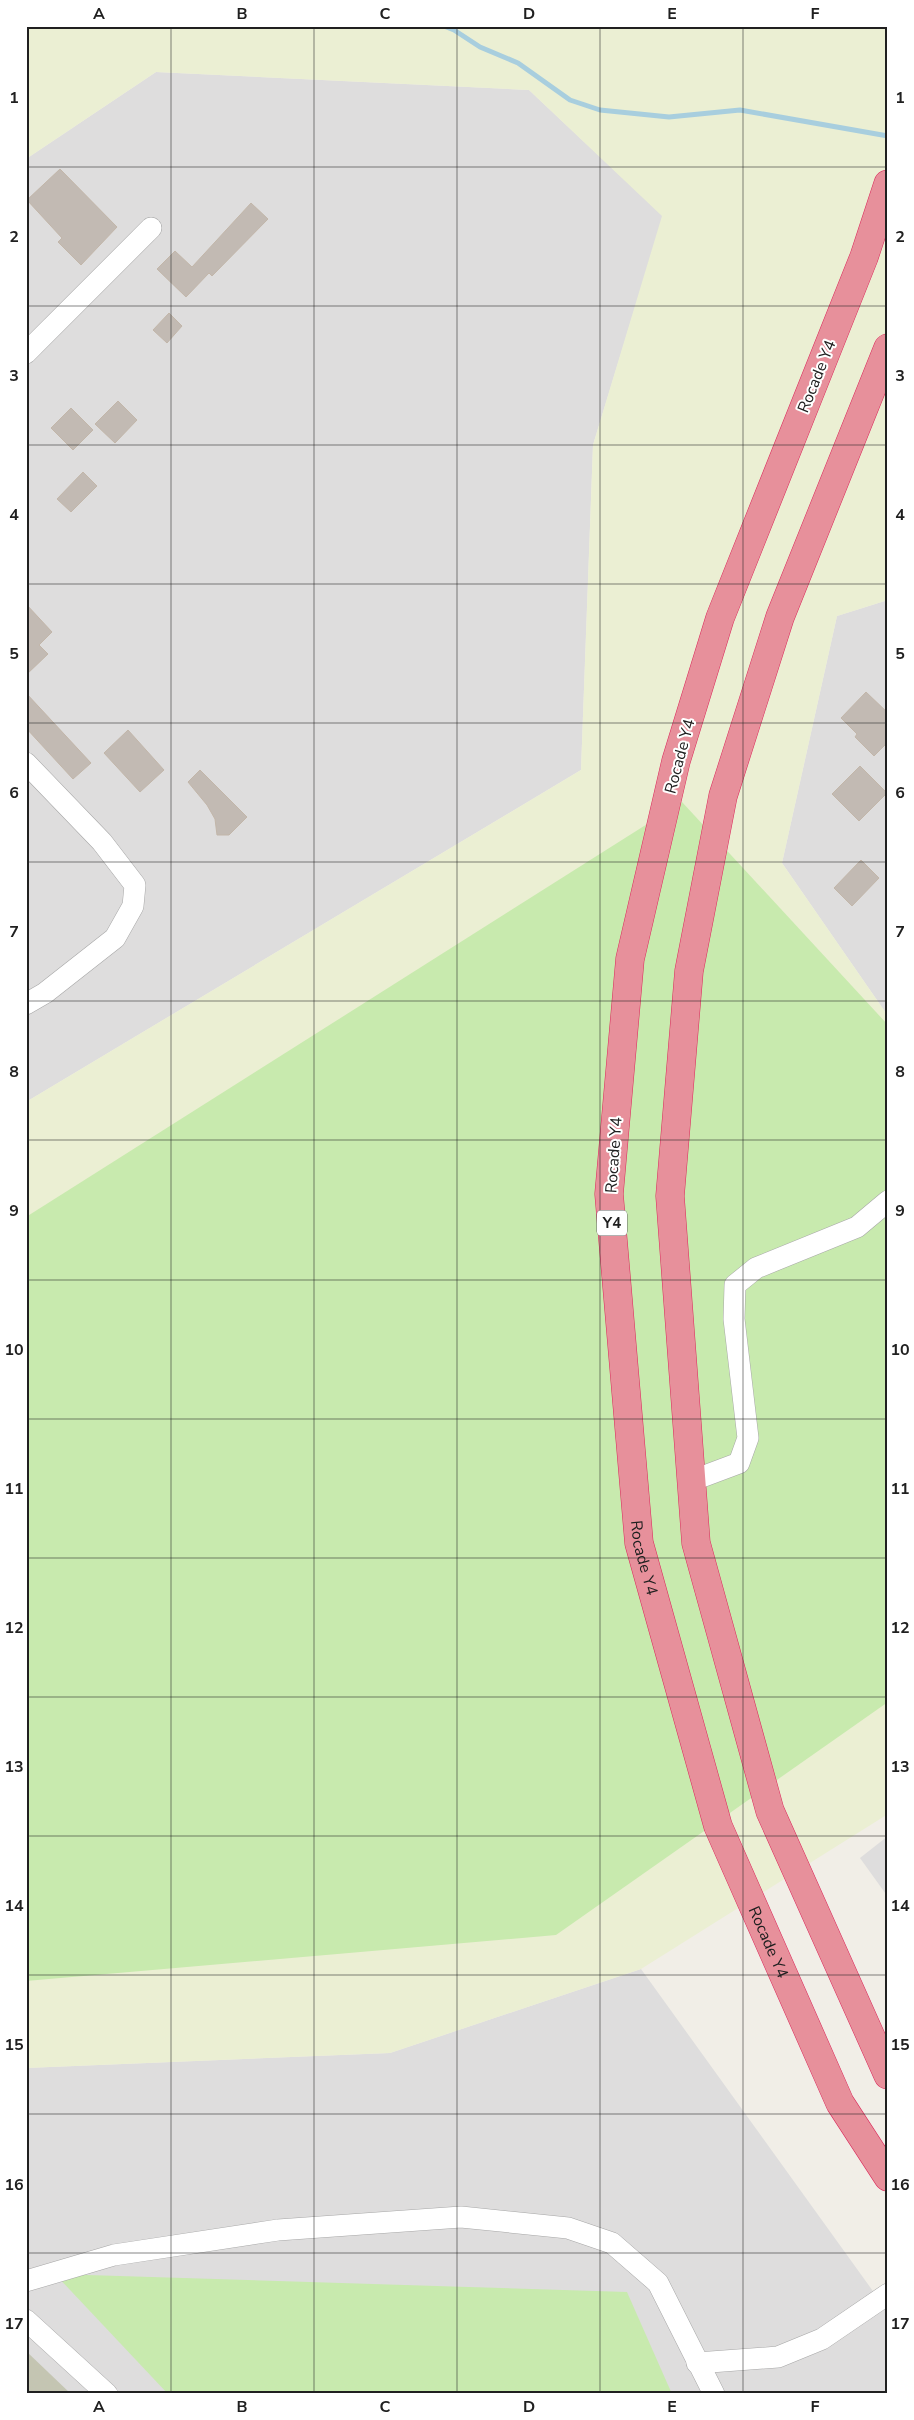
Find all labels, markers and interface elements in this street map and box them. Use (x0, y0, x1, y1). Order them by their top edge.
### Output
text: A (93, 3, 105, 25)
text: B (236, 3, 248, 25)
text: C (380, 3, 391, 25)
text: D (523, 3, 535, 25)
text: E (667, 3, 677, 25)
text: F (811, 3, 820, 25)
text: 1 (9, 87, 19, 109)
text: 1 (895, 87, 905, 109)
text: 2 (9, 226, 19, 248)
text: 2 (895, 226, 905, 248)
street label: Rocade Y4 (792, 337, 842, 416)
text: 3 (9, 365, 19, 387)
text: 3 (895, 365, 905, 387)
text: 4 (9, 504, 19, 526)
text: 4 (895, 504, 905, 526)
text: 5 (9, 643, 19, 665)
text: 5 (895, 643, 905, 665)
street label: Rocade Y4 (659, 716, 701, 796)
text: 6 (9, 782, 19, 804)
text: 6 (895, 782, 905, 804)
text: 7 (9, 921, 19, 943)
text: 7 (895, 921, 905, 943)
text: 8 (9, 1061, 19, 1083)
text: 8 (895, 1061, 905, 1083)
street label: Rocade Y4 (600, 1116, 628, 1194)
text: 9 (9, 1200, 19, 1222)
text: 9 (895, 1200, 905, 1222)
road number: Y4 (597, 1210, 627, 1236)
text: 10 (4, 1339, 24, 1361)
text: 10 (890, 1339, 910, 1361)
text: 11 (4, 1478, 24, 1500)
text: 11 (890, 1478, 910, 1500)
street label: Rocade Y4 (625, 1519, 663, 1598)
text: 12 (4, 1617, 24, 1639)
text: 12 (890, 1617, 910, 1639)
text: 13 (4, 1756, 24, 1778)
text: 13 (890, 1756, 910, 1778)
text: 14 (4, 1895, 24, 1917)
text: 14 (890, 1895, 910, 1917)
street label: Rocade Y4 (743, 1903, 794, 1982)
text: 15 (4, 2034, 24, 2056)
text: 15 (890, 2034, 910, 2056)
text: 16 (4, 2174, 24, 2196)
text: 16 (890, 2174, 910, 2196)
text: 17 (4, 2313, 24, 2335)
text: 17 (890, 2313, 910, 2335)
text: A (93, 2396, 105, 2418)
text: B (236, 2396, 248, 2418)
text: C (380, 2396, 391, 2418)
text: D (523, 2396, 535, 2418)
text: E (667, 2396, 677, 2418)
text: F (811, 2396, 820, 2418)

